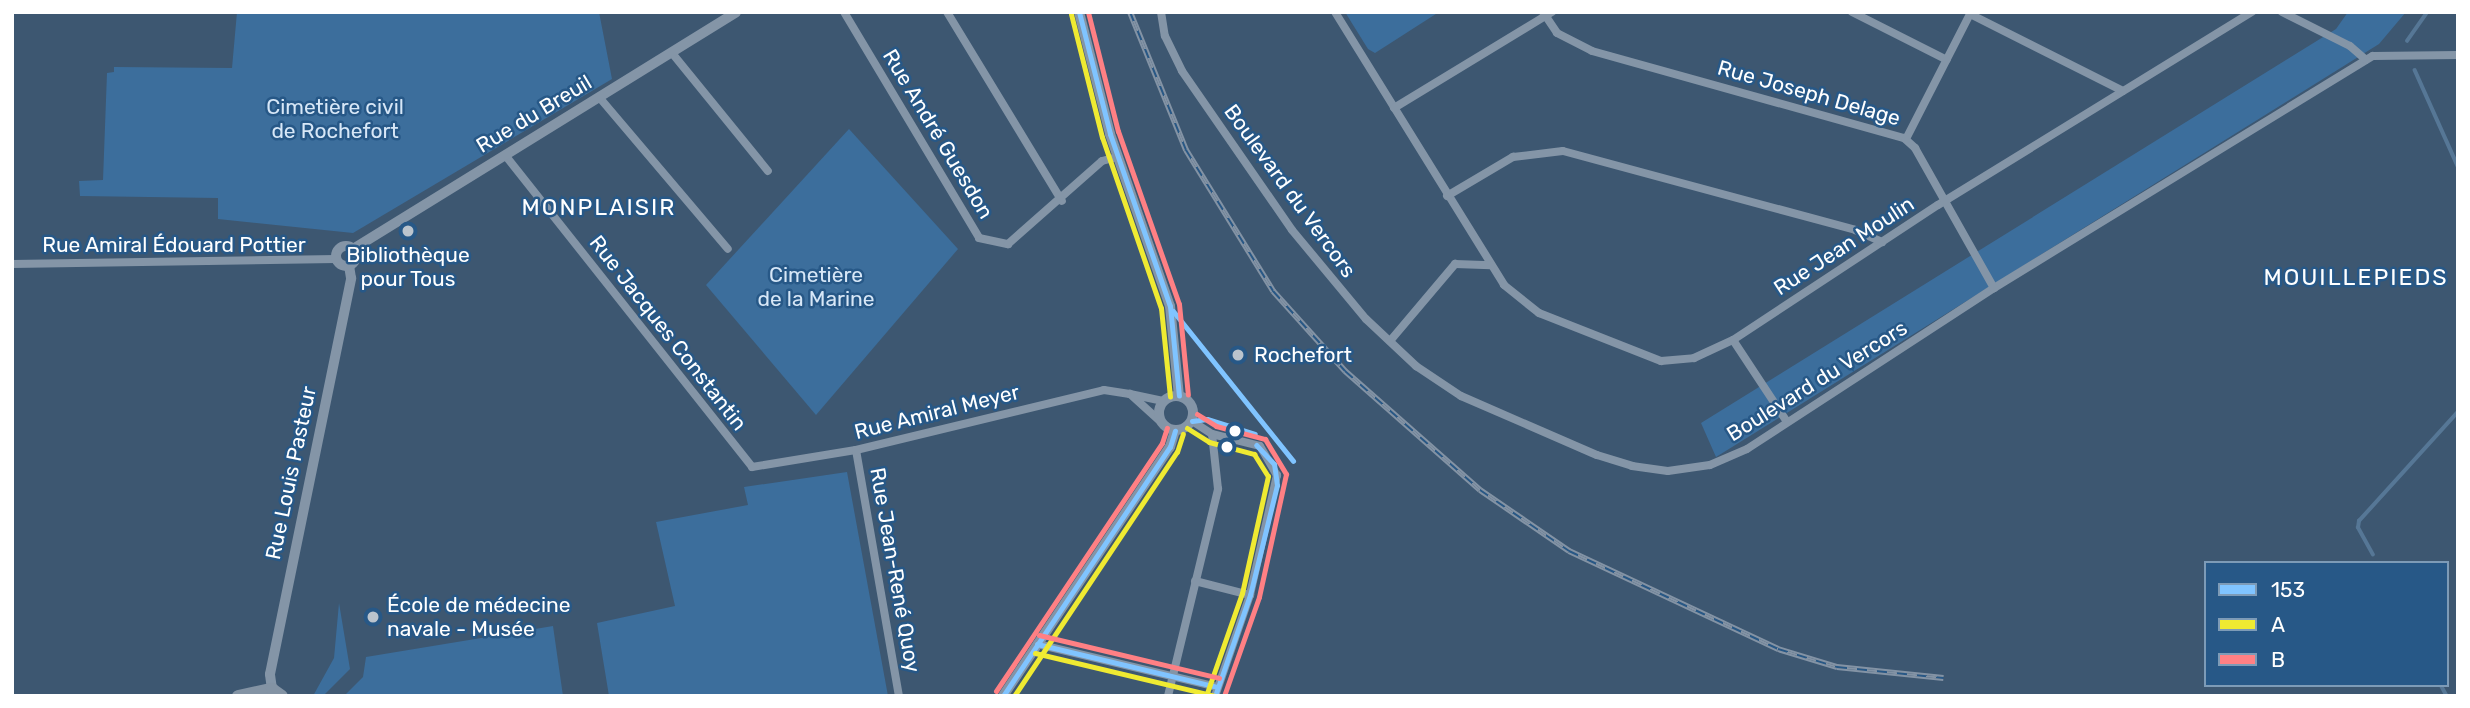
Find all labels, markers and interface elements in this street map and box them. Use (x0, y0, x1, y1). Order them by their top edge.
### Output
street label: Rue André Guesdon (877, 44, 999, 224)
street label: Rue Joseph Delage (1715, 55, 1903, 131)
street label: Rue du Breuil (472, 70, 596, 158)
park label: Cimetière civil de Rochefort (266, 94, 404, 144)
street label: Boulevard du Vercors (1219, 99, 1361, 283)
street label: Rue Jean Moulin (1769, 191, 1919, 301)
district label: MONPLAISIR (523, 193, 675, 221)
marker: Bibliothèque pour Tous (400, 223, 416, 239)
street label: Rue Jacques Constantin (584, 231, 752, 435)
street label: Rue Amiral Édouard Pottier (42, 232, 306, 258)
place label: Bibliothèque pour Tous (346, 242, 470, 292)
park label: Cimetière de la Marine (757, 262, 875, 312)
district label: MOUILLEPIEDS (2265, 263, 2447, 291)
street label: Boulevard du Vercors (1722, 315, 1912, 447)
place label: Rochefort (1254, 342, 1352, 368)
marker: Rochefort (1228, 345, 1248, 365)
street label: Rue Amiral Meyer (852, 379, 1022, 445)
street label: Rue Louis Pasteur (260, 384, 322, 562)
unlabelled marker (1228, 424, 1242, 438)
unlabelled marker (1220, 440, 1234, 454)
street label: Rue Jean-René Quoy (865, 465, 925, 675)
legend (2204, 561, 2449, 687)
text: 153 (2271, 577, 2305, 602)
place label: École de médecine navale - Musée (387, 592, 571, 642)
marker: École de médecine navale - Musée (365, 609, 381, 625)
text: A (2271, 612, 2285, 637)
text: B (2271, 647, 2285, 672)

